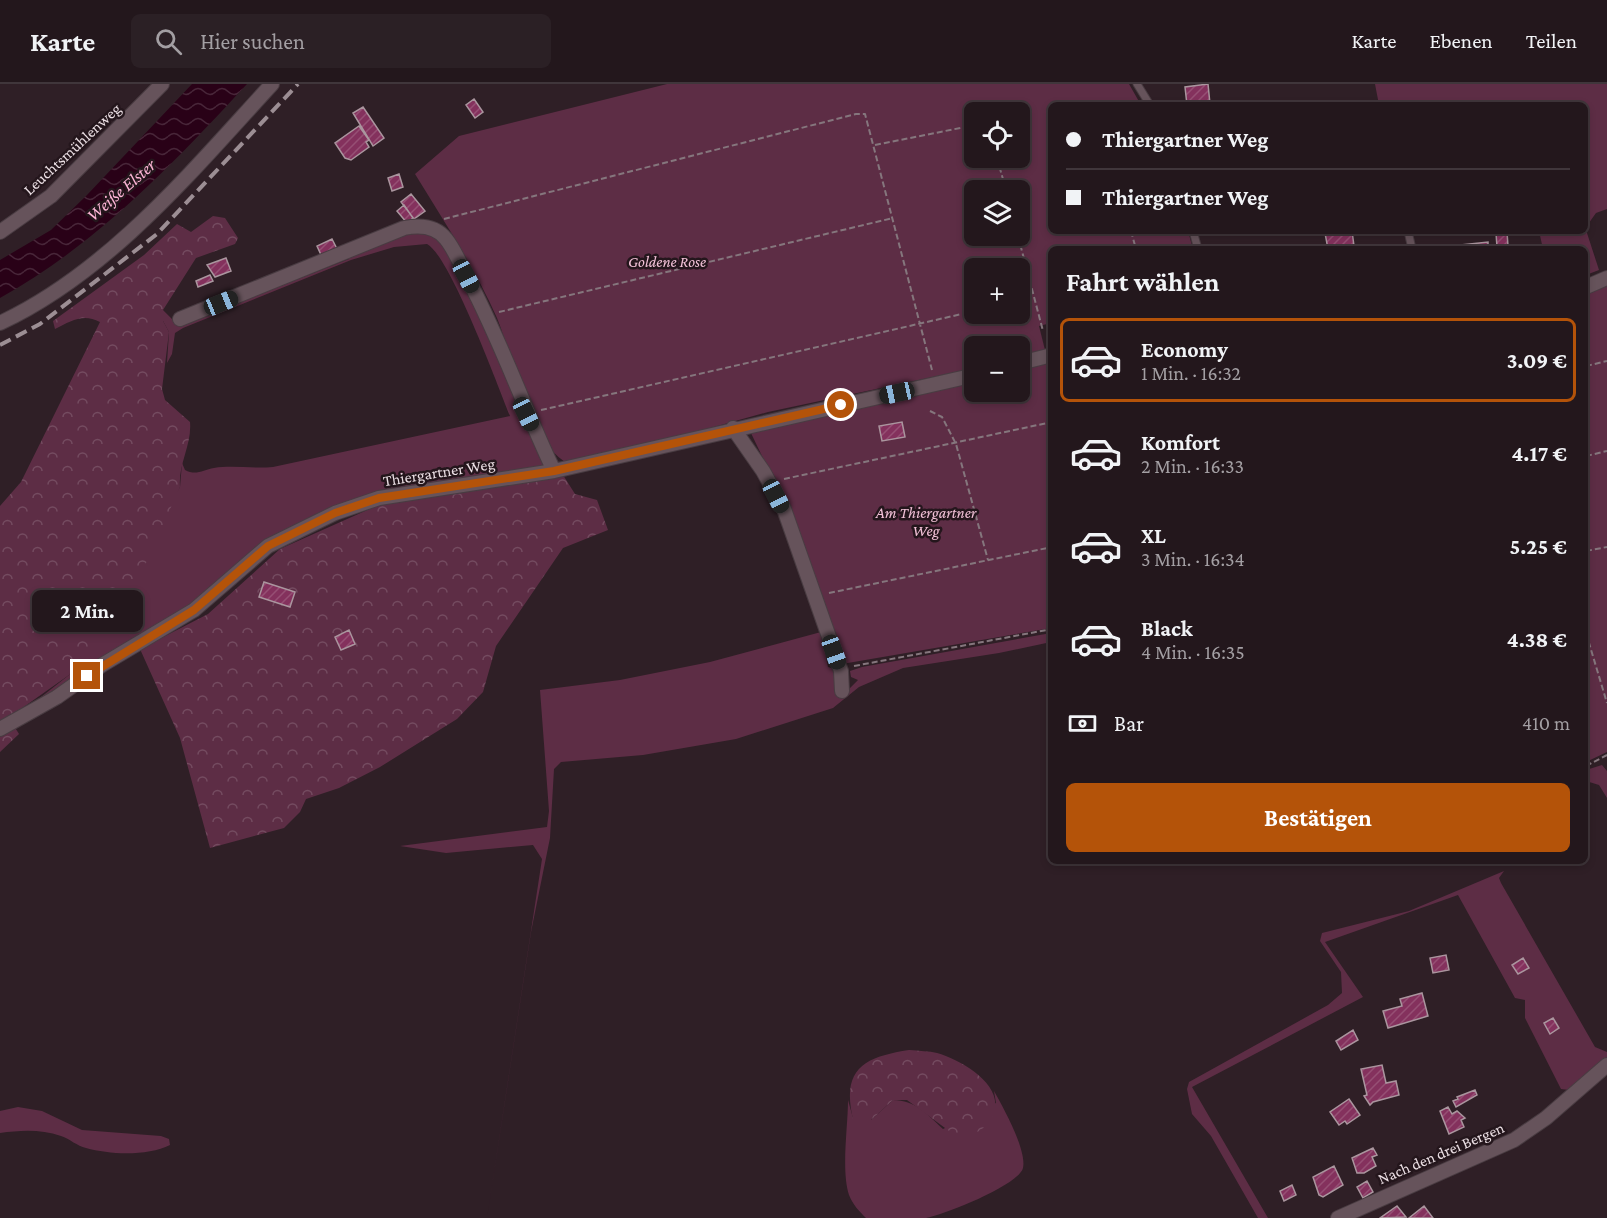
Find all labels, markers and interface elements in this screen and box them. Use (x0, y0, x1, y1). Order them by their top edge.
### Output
search box (131, 14, 551, 68)
icon: search (152, 25, 185, 58)
text: Karte (30, 26, 95, 57)
text: Hier suchen (200, 29, 305, 54)
text: Karte (1351, 29, 1397, 53)
text: Ebenen (1430, 29, 1493, 53)
text: Teilen (1526, 29, 1577, 53)
street label: Leuchtsmühlenweg (20, 100, 125, 199)
map controls (964, 102, 1030, 402)
button: locate (964, 102, 1030, 168)
text: Thiergartner Weg (1102, 127, 1268, 152)
water label: Weiße Elster (83, 154, 160, 225)
button: layers (964, 180, 1030, 246)
text: Thiergartner Weg (1102, 185, 1268, 210)
park label: Goldene Rose (628, 253, 706, 270)
car (450, 256, 482, 296)
button: + (964, 258, 1030, 324)
text: Fahrt wählen (1066, 267, 1219, 297)
car (201, 288, 241, 318)
icon: car (1069, 333, 1123, 387)
button: − (964, 336, 1030, 402)
text: Economy (1141, 337, 1228, 362)
text: 3.09 € (1507, 348, 1567, 373)
text: 1 Min. · 16:32 (1141, 362, 1241, 384)
car (878, 380, 916, 406)
route start (827, 391, 854, 418)
car (510, 394, 542, 434)
icon: car (1069, 426, 1123, 480)
text: Komfort (1141, 430, 1220, 455)
text: 4.17 € (1511, 441, 1567, 466)
street label: Thiergartner Weg (382, 455, 497, 490)
text: 2 Min. · 16:33 (1141, 455, 1244, 477)
car (760, 476, 792, 516)
park label: Am Thiergartner Weg (875, 504, 977, 540)
icon: car (1069, 519, 1123, 573)
text: XL (1141, 523, 1166, 548)
text: 5.25 € (1510, 534, 1567, 559)
text: 3 Min. · 16:34 (1141, 548, 1245, 570)
callout: 2 Min. (32, 589, 142, 631)
text: 2 Min. (60, 600, 115, 622)
icon: car (1069, 612, 1123, 666)
text: Black (1141, 616, 1193, 641)
text: 4.38 € (1507, 627, 1567, 652)
car (819, 632, 849, 672)
text: 4 Min. · 16:35 (1141, 641, 1245, 663)
route end (73, 662, 100, 689)
icon: cash (1066, 707, 1099, 740)
text: Bar (1114, 711, 1144, 736)
text: 410 m (1522, 712, 1570, 734)
button: Bestätigen (1066, 783, 1570, 852)
street label: Nach den drei Bergen (1375, 1119, 1507, 1188)

